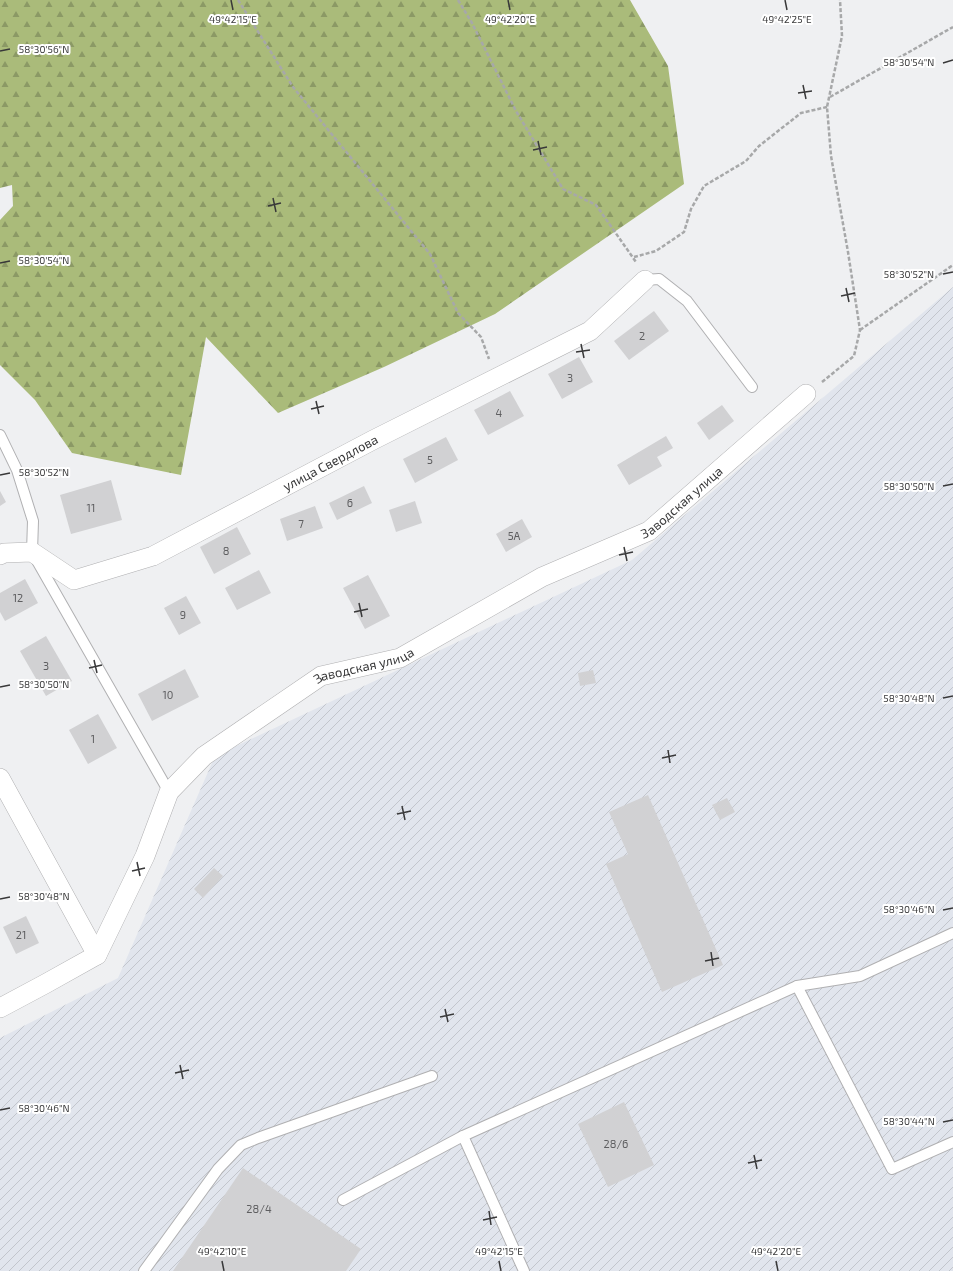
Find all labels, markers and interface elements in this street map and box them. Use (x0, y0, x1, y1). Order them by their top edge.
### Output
text: 49°42'15"E (209, 13, 257, 25)
text: 49°42'20"E (485, 13, 535, 25)
text: 49°42'25"E (762, 13, 812, 25)
text: 58°30'56"N (19, 43, 69, 55)
text: 58°30'54"N (884, 56, 934, 68)
text: 58°30'54"N (19, 254, 69, 266)
text: 58°30'52"N (884, 268, 934, 280)
house number: 2 (639, 329, 645, 342)
house number: 3 (567, 371, 573, 384)
house number: 4 (496, 406, 503, 419)
street label: улица Свердлова (280, 431, 381, 494)
house number: 5 (427, 453, 433, 466)
street label: Заводская улица (638, 463, 726, 542)
text: 58°30'52"N (19, 466, 69, 478)
text: 58°30'50"N (884, 480, 934, 492)
house number: 6 (347, 496, 353, 509)
house number: 11 (87, 501, 95, 514)
house number: 7 (298, 517, 304, 530)
house number: 5А (508, 529, 521, 542)
house number: 8 (223, 544, 229, 557)
house number: 12 (13, 591, 23, 604)
house number: 9 (180, 608, 186, 621)
street label: Заводская улица (310, 644, 417, 687)
house number: 3 (43, 659, 49, 672)
text: 58°30'50"N (19, 678, 69, 690)
house number: 10 (162, 688, 174, 701)
text: 58°30'48"N (883, 692, 935, 704)
house number: 1 (91, 732, 95, 745)
text: 58°30'48"N (18, 890, 70, 902)
text: 58°30'46"N (884, 903, 935, 915)
house number: 21 (16, 928, 26, 941)
text: 58°30'46"N (19, 1102, 70, 1114)
text: 58°30'44"N (883, 1115, 935, 1127)
house number: 28/6 (604, 1137, 628, 1150)
house number: 28/4 (246, 1202, 272, 1215)
text: 49°42'10"E (198, 1245, 247, 1257)
text: 49°42'15"E (475, 1245, 523, 1257)
text: 49°42'20"E (751, 1245, 801, 1257)

